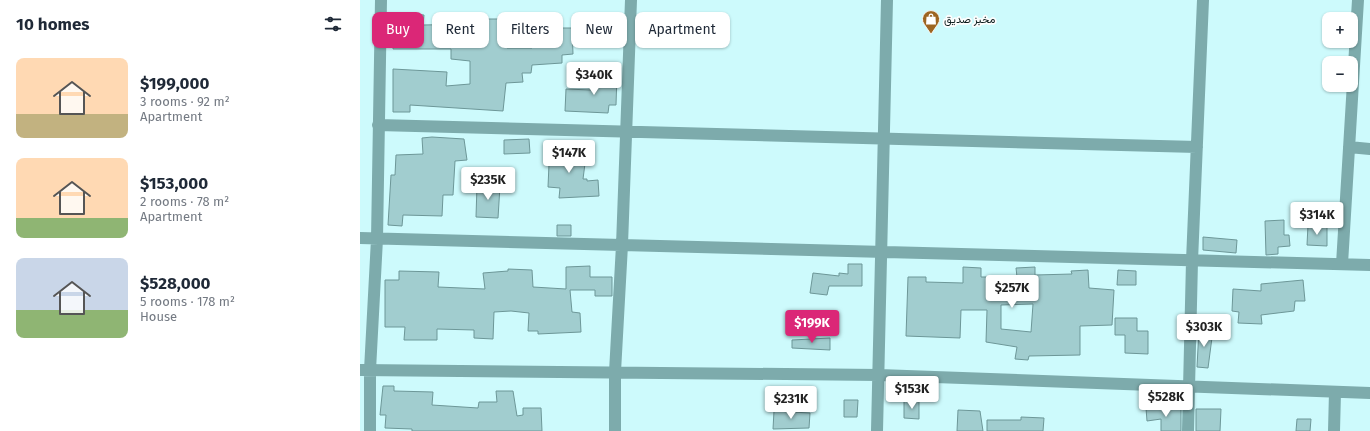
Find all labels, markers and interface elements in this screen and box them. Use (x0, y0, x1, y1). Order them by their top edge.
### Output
shop icon: مخبز صديق (921, 9, 941, 34)
chip: Buy (372, 12, 424, 48)
chip: Rent (432, 12, 489, 48)
chip: Filters (497, 12, 563, 48)
chip: New (571, 12, 627, 48)
chip: Apartment (635, 12, 730, 48)
map controls (1322, 12, 1358, 92)
button: + (1322, 12, 1358, 48)
icon: filters (322, 13, 344, 35)
place label: مخبز صديق (944, 13, 995, 26)
text: 10 homes (16, 14, 90, 35)
button: − (1322, 56, 1358, 92)
pin: $340K (566, 62, 622, 96)
text: $340K (575, 67, 613, 82)
text: $199,000 (140, 73, 209, 94)
icon: home (48, 74, 96, 122)
text: 3 rooms · 92 m² (140, 94, 230, 109)
text: Apartment (140, 109, 202, 124)
pin: $147K (541, 140, 597, 174)
text: $147K (552, 145, 586, 160)
pin: $235K (460, 167, 516, 201)
text: $235K (470, 172, 506, 187)
text: $153,000 (140, 173, 208, 194)
icon: home (48, 174, 96, 222)
text: 2 rooms · 78 m² (140, 194, 229, 209)
pin: $314K (1289, 202, 1345, 236)
text: $314K (1299, 207, 1335, 222)
text: Apartment (140, 209, 202, 224)
text: $528,000 (140, 273, 211, 294)
icon: home (48, 274, 96, 322)
pin: $257K (984, 275, 1040, 309)
text: $257K (995, 280, 1029, 295)
text: 5 rooms · 178 m² (140, 294, 235, 309)
text: House (140, 309, 177, 324)
pin: $199K (784, 310, 840, 344)
pin: $303K (1176, 314, 1232, 348)
text: $199K (794, 315, 830, 330)
text: $303K (1186, 319, 1222, 334)
pin: $153K (884, 376, 940, 410)
text: $153K (895, 381, 929, 396)
pin: $528K (1138, 384, 1194, 418)
pin: $231K (763, 386, 819, 420)
text: $528K (1148, 389, 1184, 404)
text: $231K (774, 391, 808, 406)

